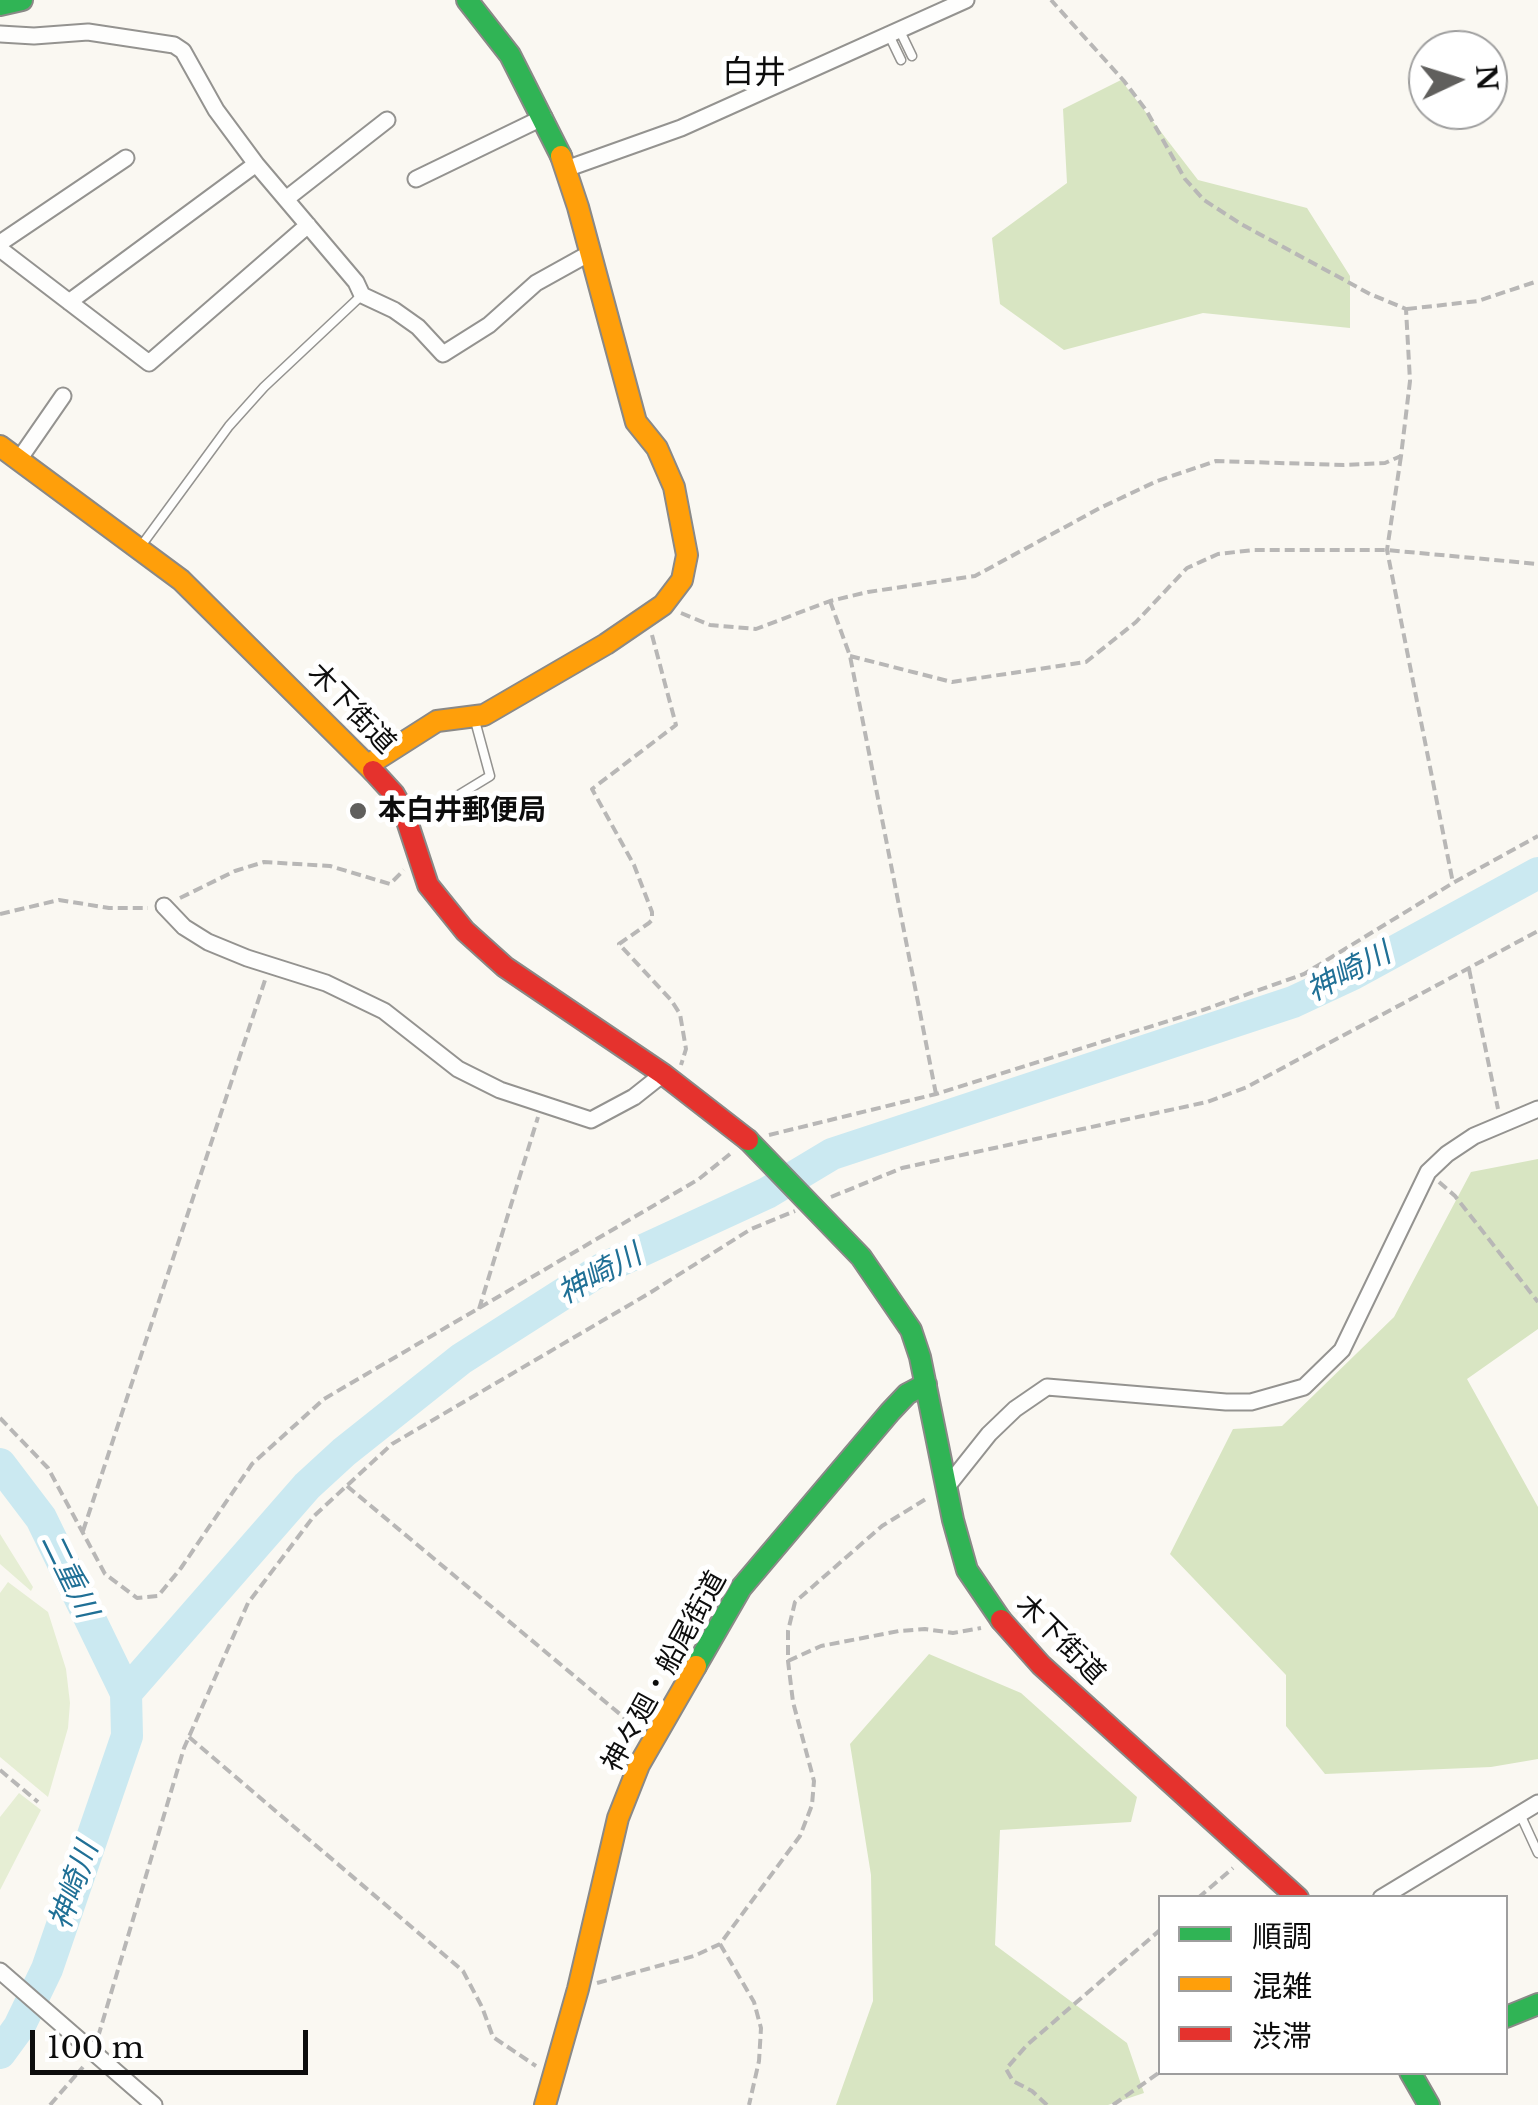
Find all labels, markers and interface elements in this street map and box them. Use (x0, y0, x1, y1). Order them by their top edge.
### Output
north arrow (1408, 30, 1508, 130)
district label: 白井 (722, 55, 786, 93)
text: N (1468, 64, 1505, 92)
street label: 木下街道 (300, 657, 402, 761)
place label: 本白井郵便局 (378, 794, 546, 828)
marker: 本白井郵便局 (347, 800, 369, 822)
water label: 神崎川 (1301, 936, 1397, 1010)
water label: 神崎川 (552, 1237, 648, 1313)
water label: 二重川 (32, 1528, 104, 1624)
street label: 神々廻・船尾街道 (596, 1566, 734, 1778)
street label: 木下街道 (1009, 1589, 1111, 1691)
water label: 神崎川 (43, 1838, 107, 1934)
legend (1158, 1895, 1508, 2075)
text: 順調 (1252, 1918, 1312, 1955)
text: 混雑 (1252, 1968, 1312, 2005)
scale bar (35, 2010, 312, 2072)
text: 渋滞 (1252, 2018, 1312, 2055)
text: 100 m (47, 2029, 144, 2066)

